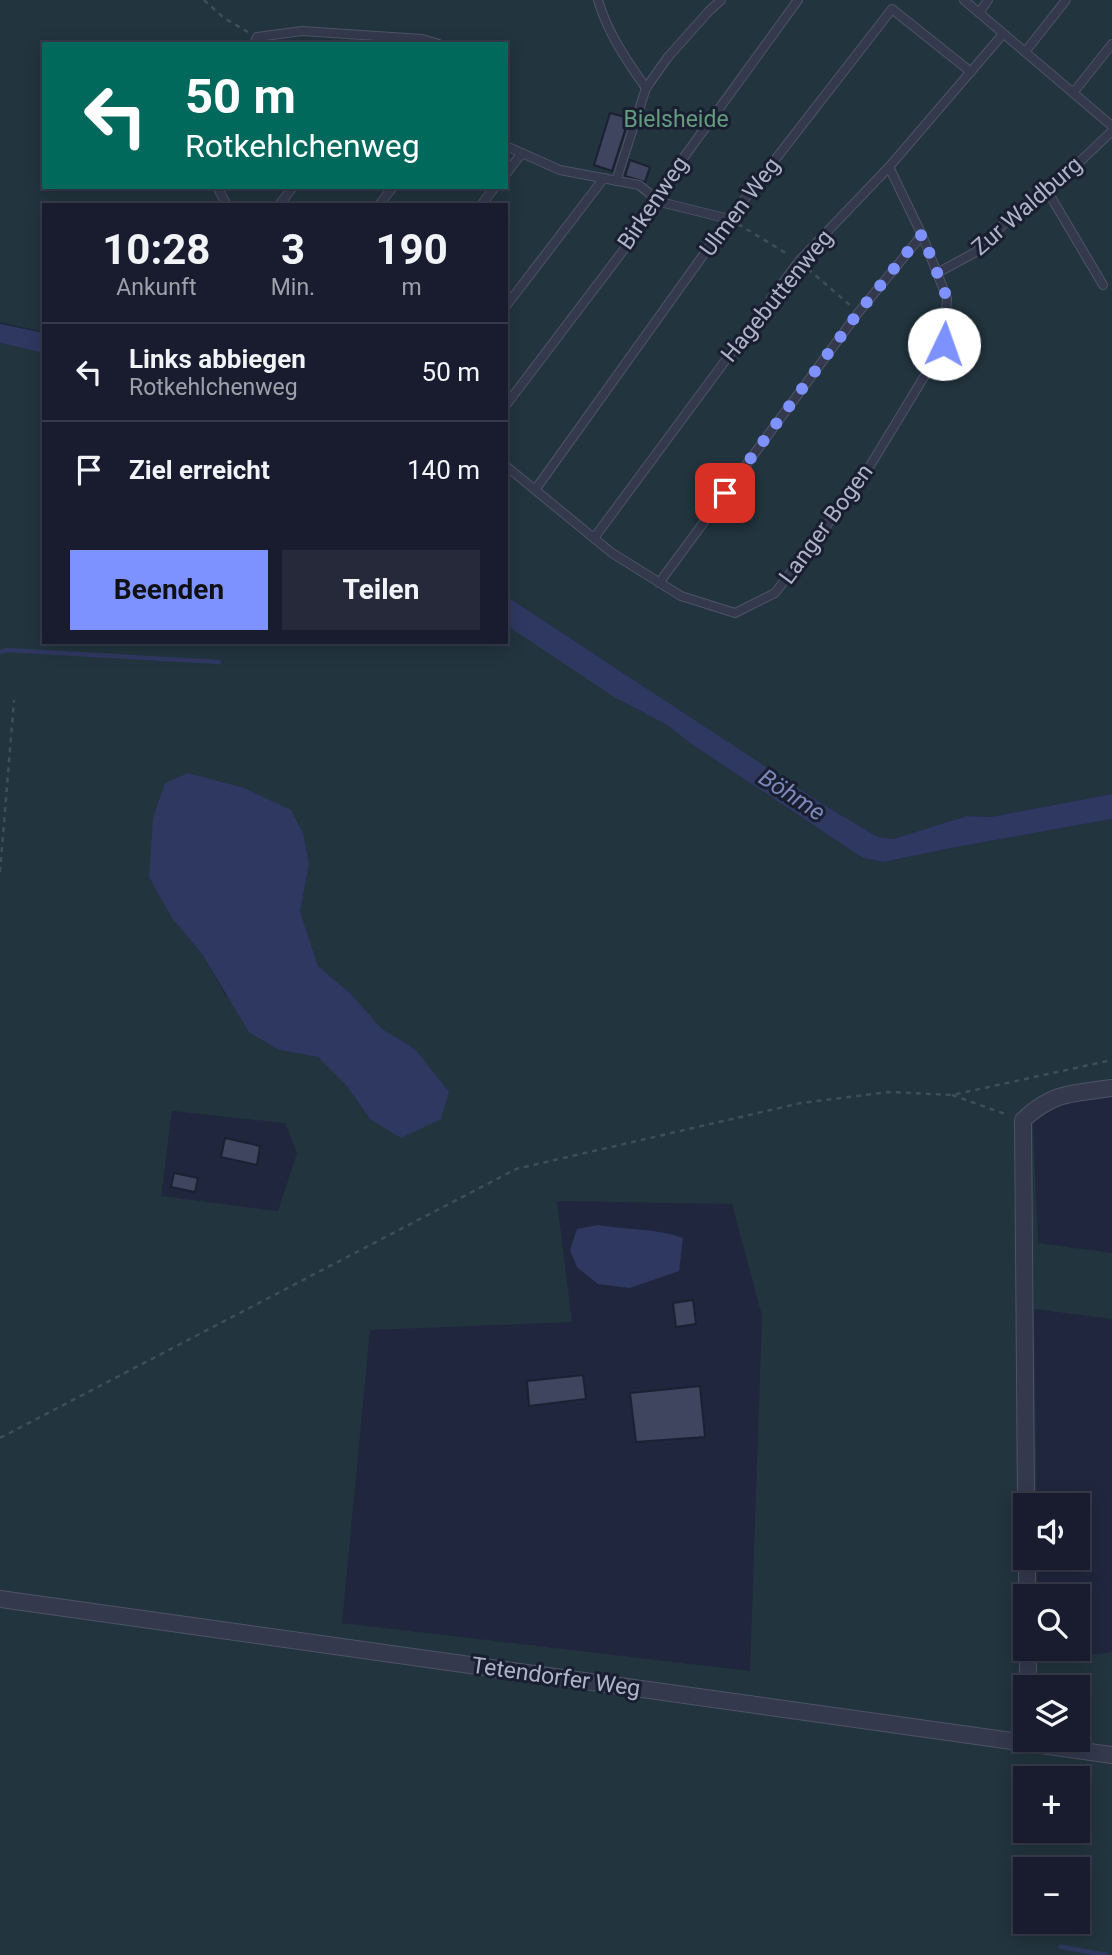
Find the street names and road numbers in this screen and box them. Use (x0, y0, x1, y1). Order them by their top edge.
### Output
street label: Birkenweg (612, 151, 694, 255)
street label: Zur Waldburg (966, 151, 1088, 261)
street label: Ulmen Weg (694, 152, 786, 262)
street label: Hagebuttenweg (716, 225, 838, 367)
street label: Langer Bogen (773, 459, 879, 589)
street label: Tetendorfer Weg (470, 1652, 642, 1702)

